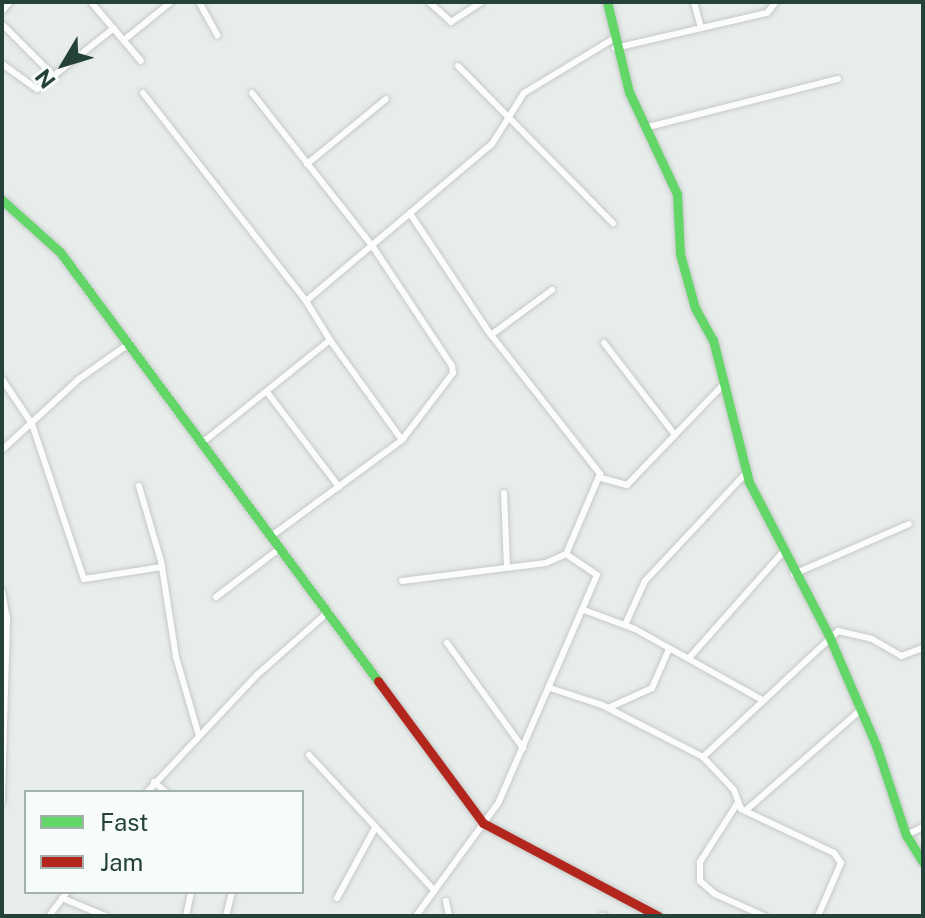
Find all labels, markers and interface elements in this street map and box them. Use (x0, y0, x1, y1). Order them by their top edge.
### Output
north arrow (24, 24, 104, 104)
text: N (30, 64, 61, 94)
legend (24, 790, 304, 894)
text: Fast (100, 808, 148, 836)
text: Jam (100, 848, 143, 876)

